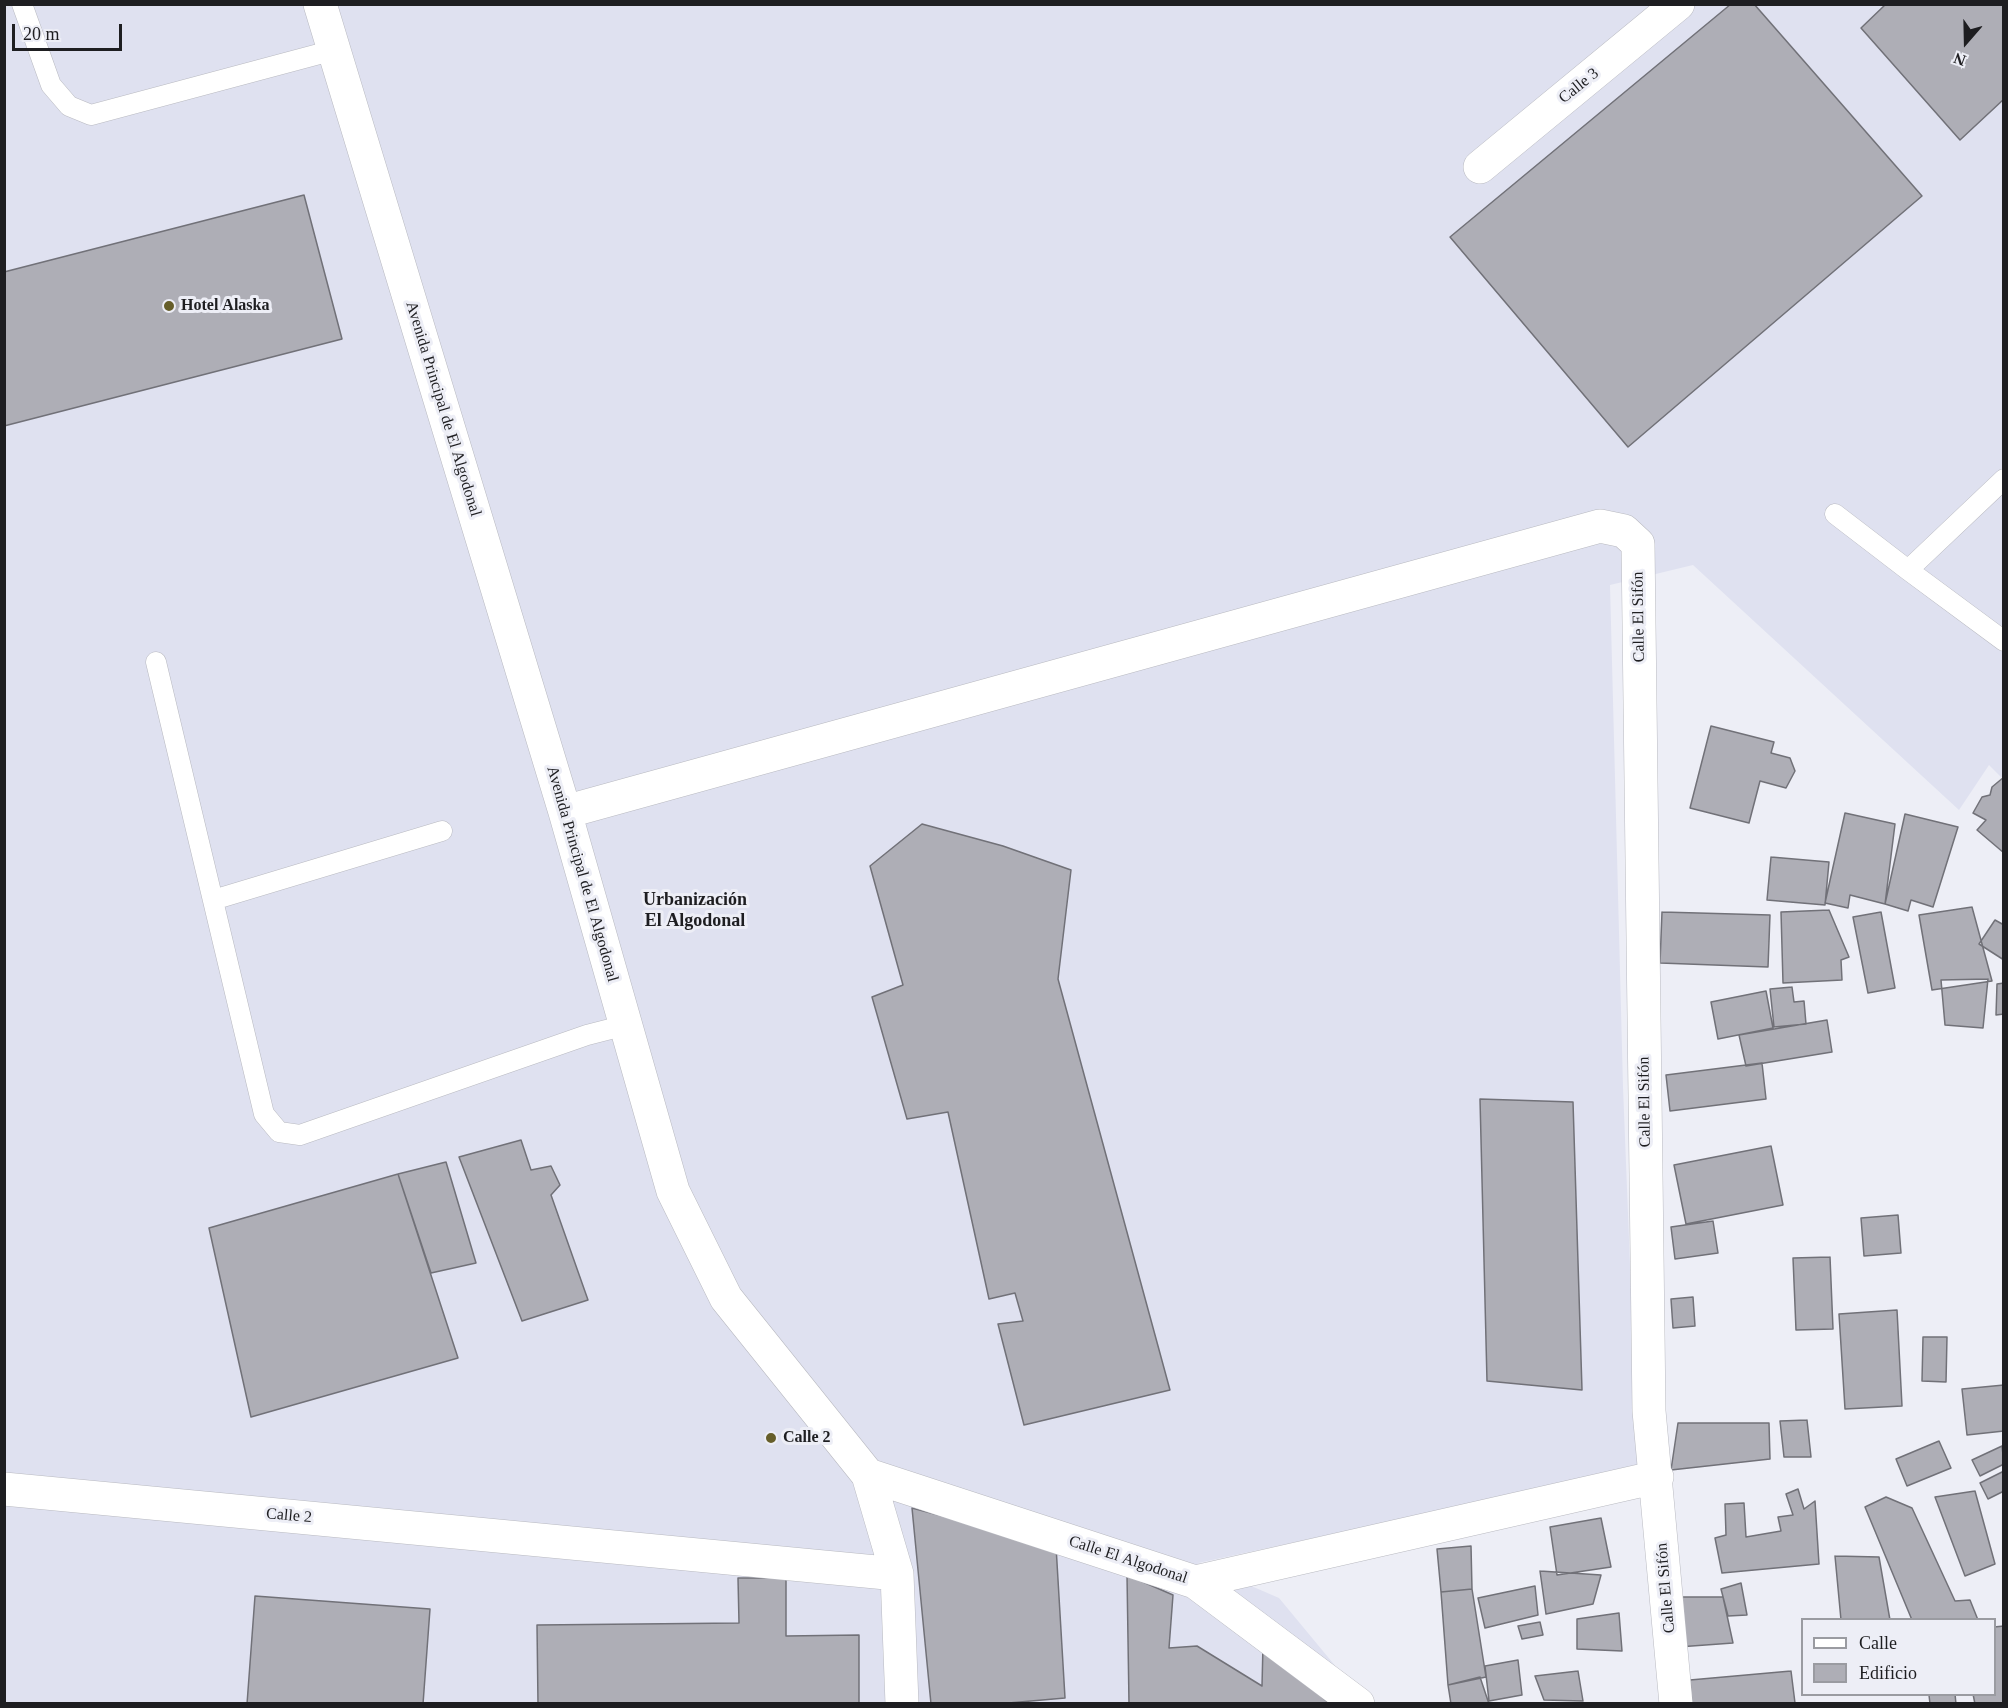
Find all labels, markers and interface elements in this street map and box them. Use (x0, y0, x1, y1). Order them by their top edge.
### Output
scale bar (15, 12, 124, 50)
north arrow (1936, 12, 1996, 72)
text: 20 m (23, 24, 60, 44)
text: N (1951, 49, 1968, 69)
street label: Calle 3 (1555, 64, 1603, 108)
place label: Hotel Alaska (181, 296, 269, 316)
marker: Hotel Alaska (162, 299, 176, 313)
street label: Avenida Principal de El Algodonal (401, 299, 485, 519)
street label: Calle El Sifón (1629, 572, 1649, 662)
street label: Avenida Principal de El Algodonal (542, 764, 622, 984)
district label: Urbanización El Algodonal (643, 889, 747, 932)
street label: Calle El Sifón (1635, 1057, 1655, 1147)
place label: Calle 2 (783, 1428, 831, 1448)
marker: Calle 2 (764, 1431, 778, 1445)
street label: Calle 2 (265, 1504, 313, 1528)
street label: Calle El Algodonal (1066, 1532, 1190, 1588)
street label: Calle El Sifón (1652, 1542, 1680, 1634)
legend (1801, 1618, 1996, 1696)
text: Calle (1859, 1633, 1897, 1653)
text: Edificio (1859, 1663, 1917, 1683)

